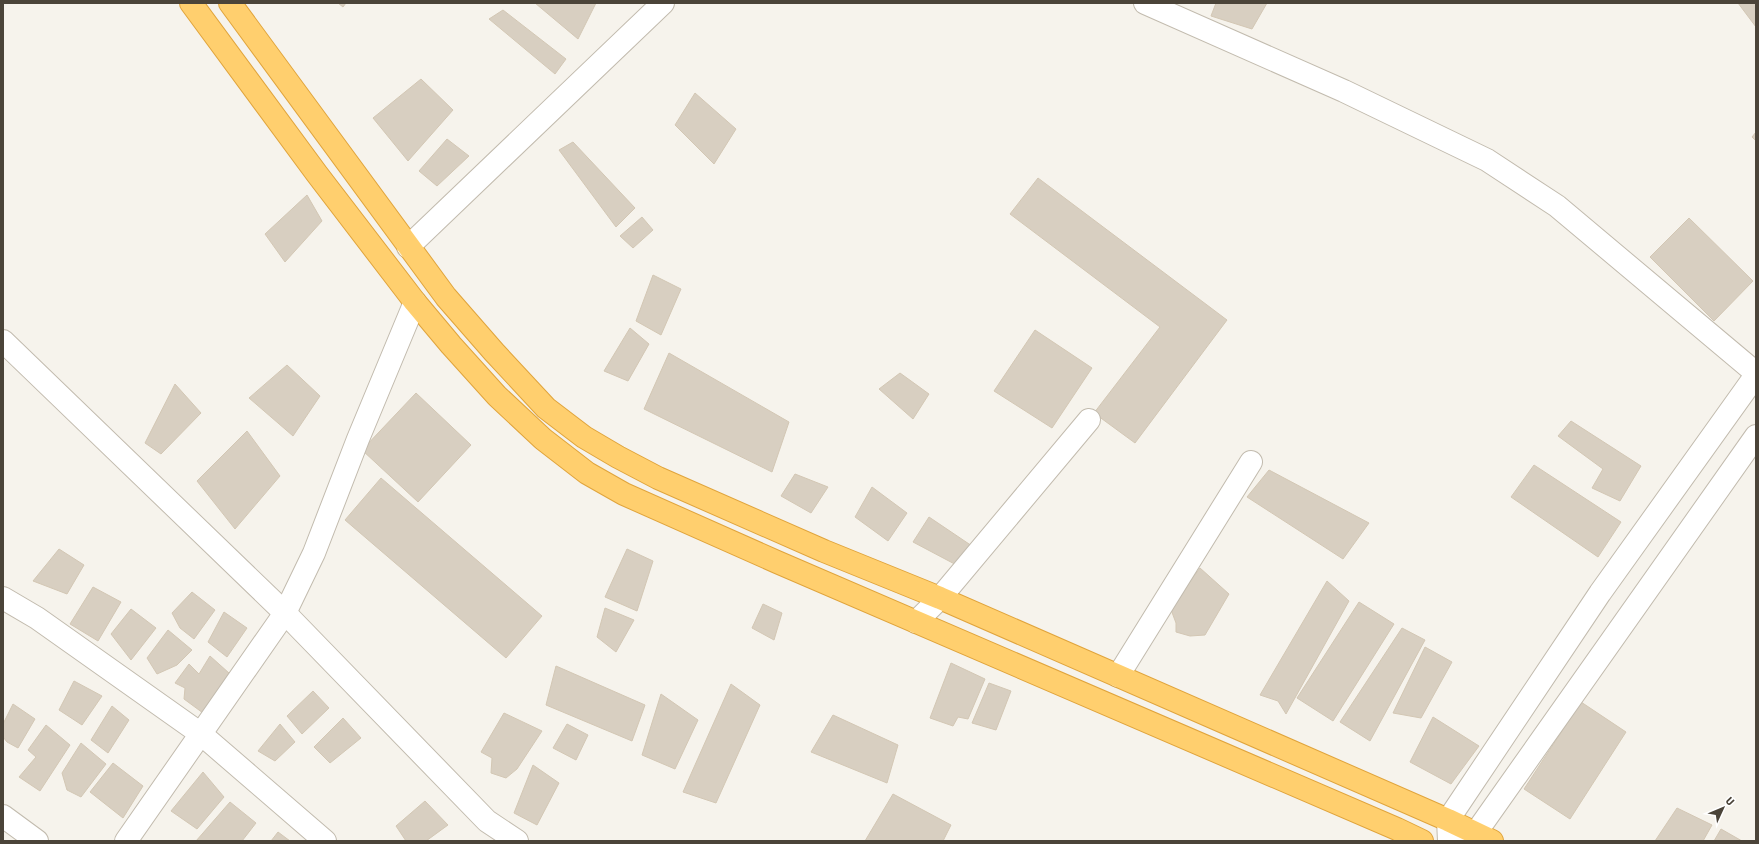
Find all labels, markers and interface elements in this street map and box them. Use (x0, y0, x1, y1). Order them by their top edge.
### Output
north arrow (1703, 788, 1743, 828)
text: U (1724, 795, 1737, 808)

